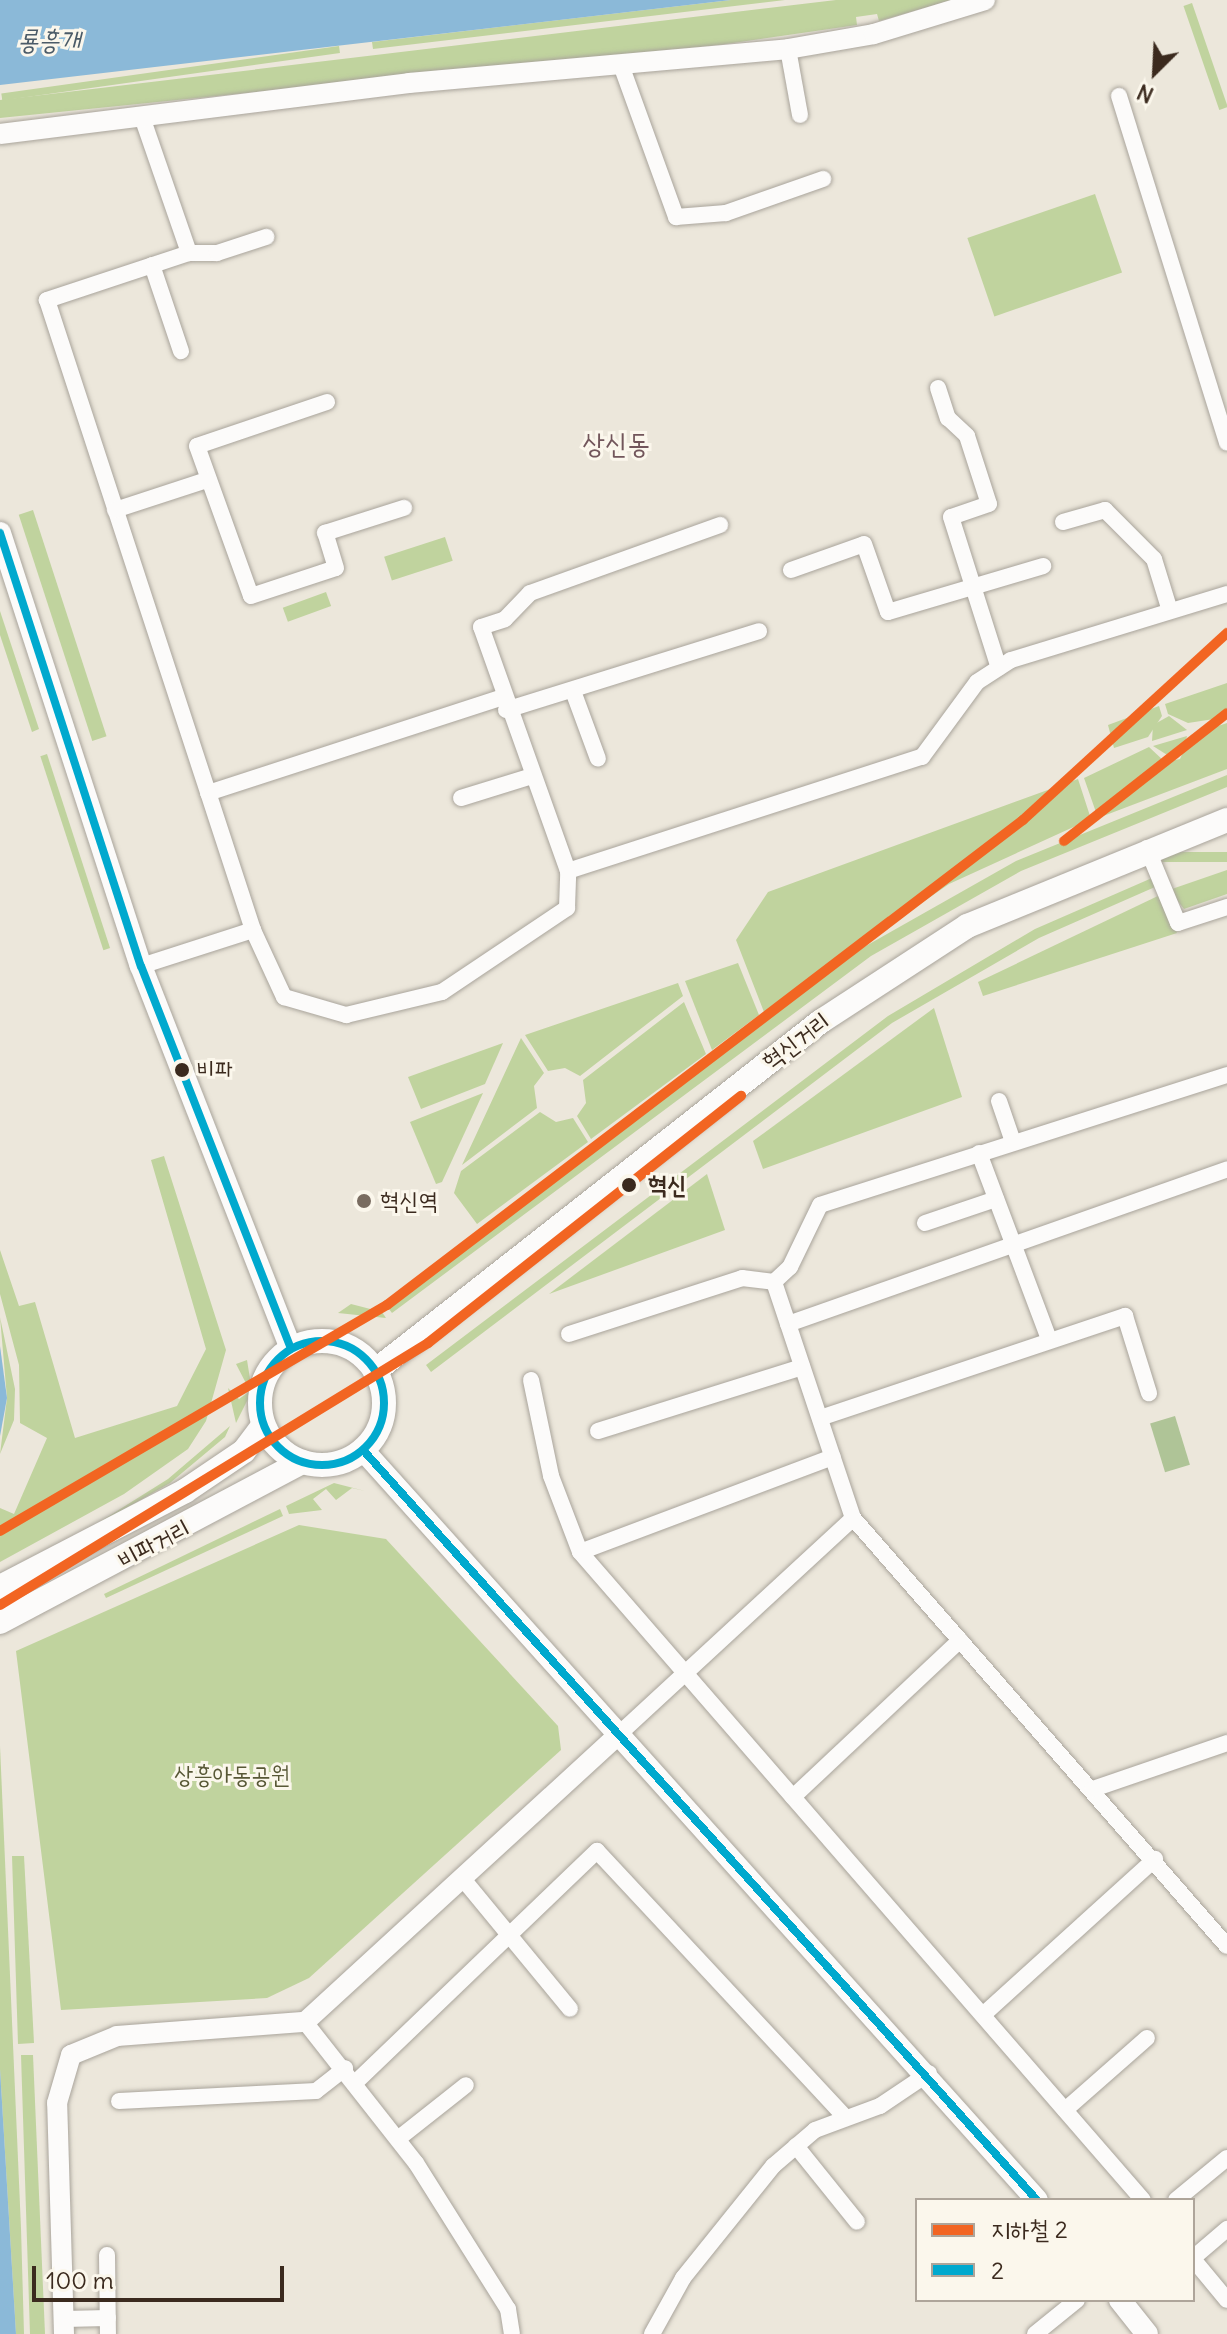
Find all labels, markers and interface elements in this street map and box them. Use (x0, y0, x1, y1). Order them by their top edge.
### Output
water label: 룡흥개 (18, 24, 80, 56)
north arrow (1115, 32, 1195, 112)
text: N (1133, 78, 1158, 110)
district label: 상신동 (582, 426, 650, 460)
street label: 혁신거리 (756, 1006, 836, 1076)
place label: 비파 (197, 1057, 232, 1083)
marker: 비파 (174, 1062, 190, 1078)
place label: 혁신 (648, 1171, 687, 1199)
marker: 혁신 (617, 1173, 641, 1197)
place label: 혁신역 (380, 1187, 438, 1215)
marker: 혁신역 (355, 1192, 373, 1210)
street label: 비파거리 (113, 1513, 195, 1575)
park label: 상흥아동공원 (174, 1761, 290, 1789)
legend (915, 2198, 1195, 2302)
text: 지하철 2 (991, 2214, 1068, 2244)
scale bar (36, 2250, 288, 2300)
text: 2 (991, 2255, 1004, 2285)
text: 100 m (46, 2265, 114, 2295)

